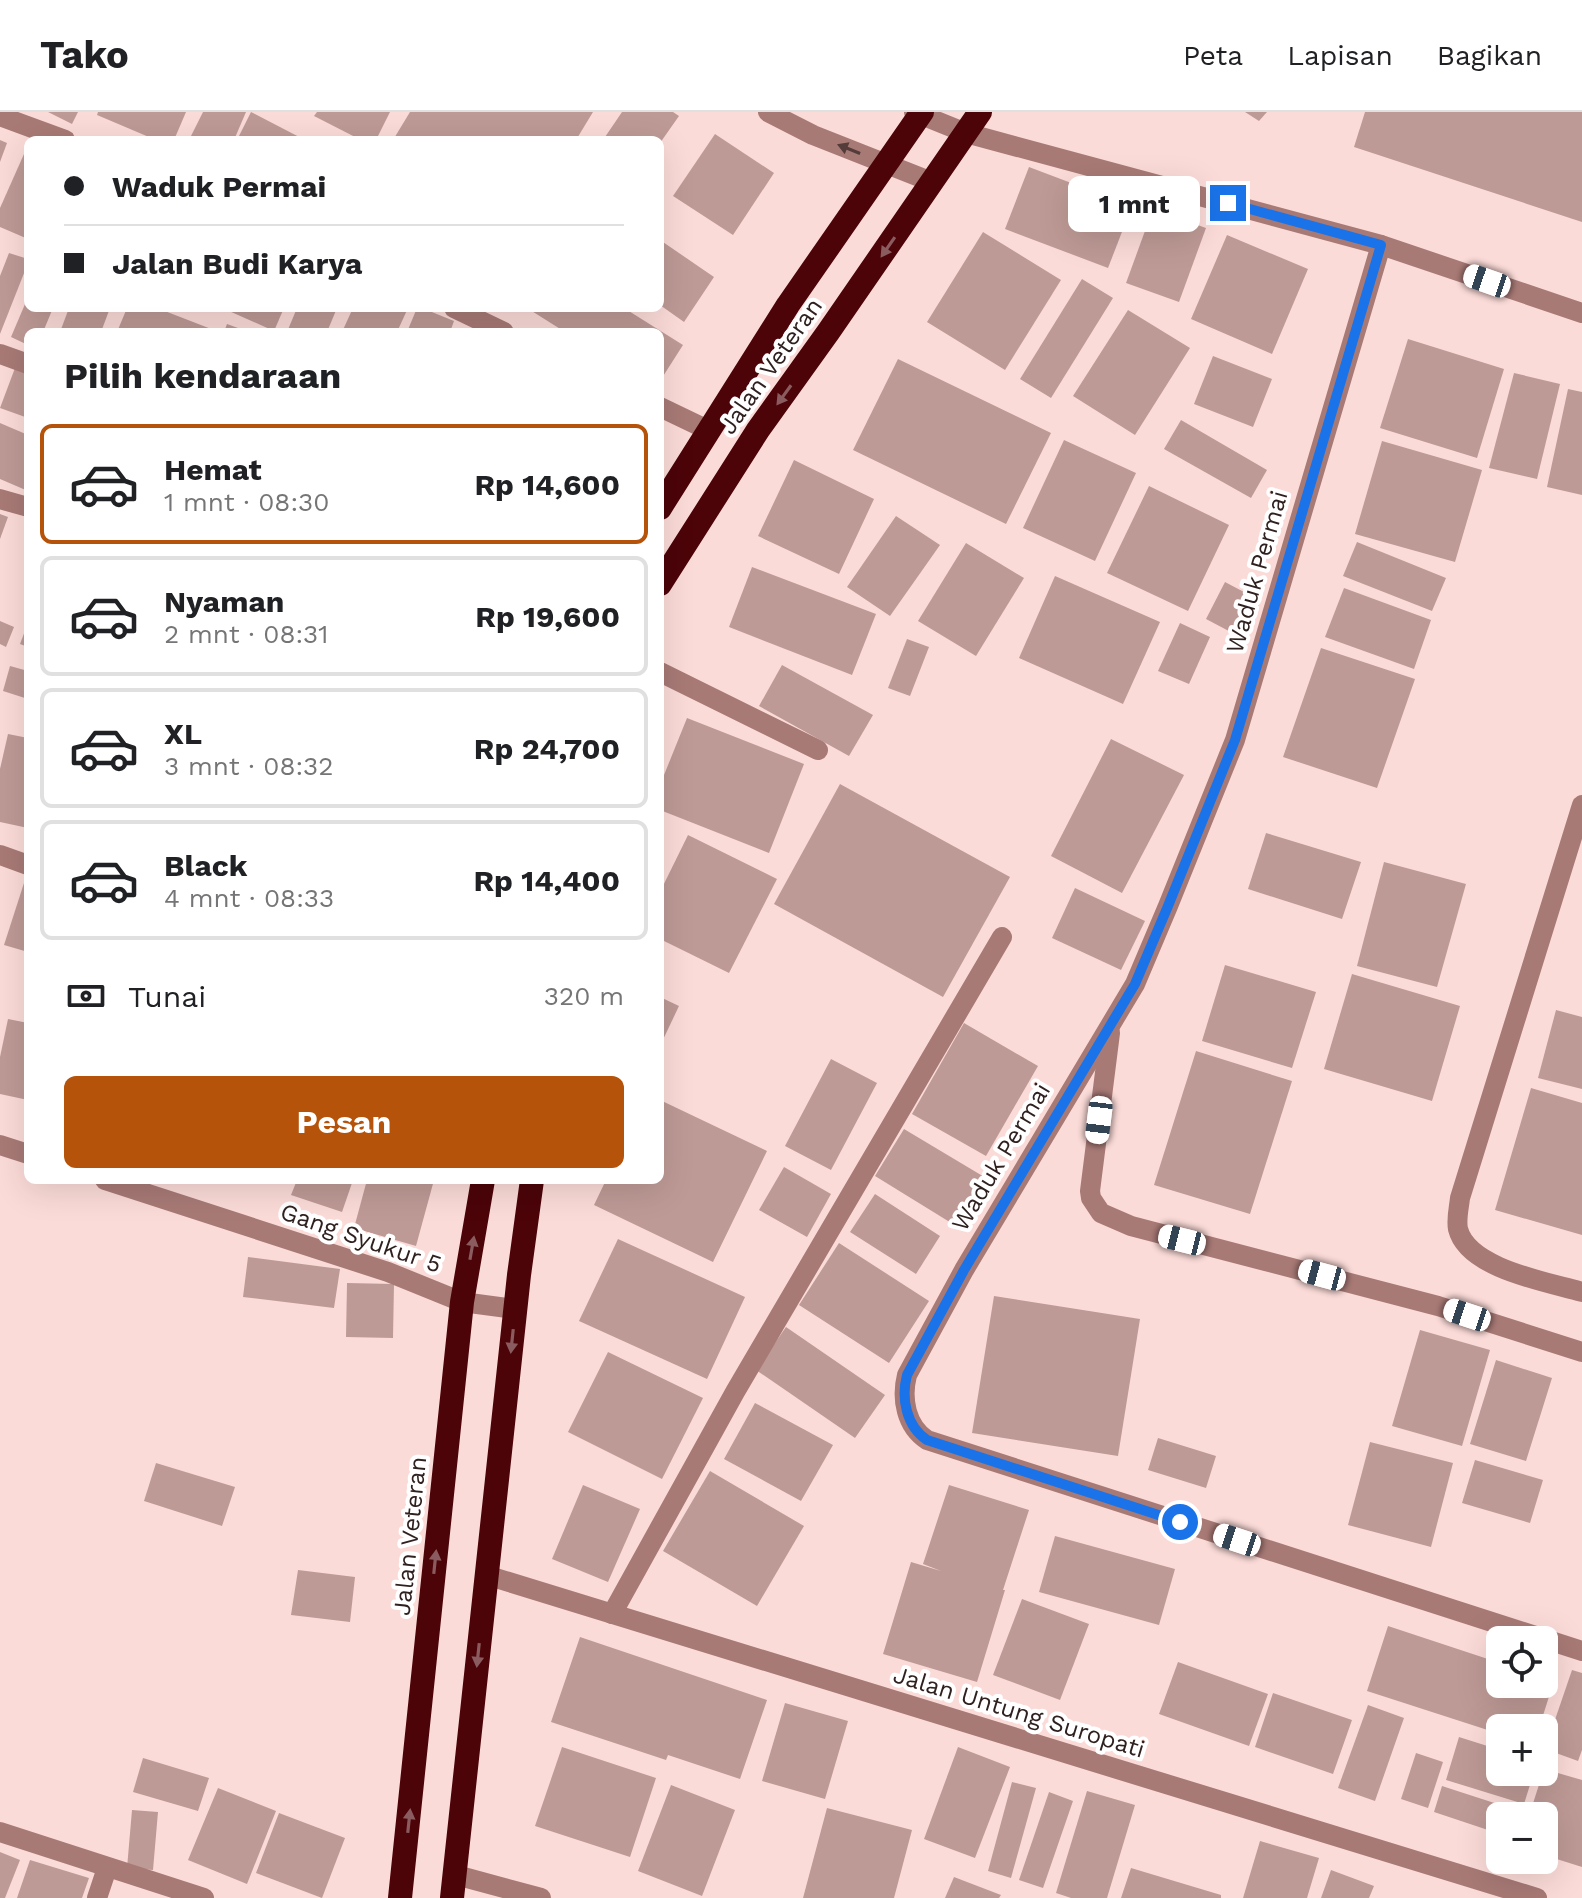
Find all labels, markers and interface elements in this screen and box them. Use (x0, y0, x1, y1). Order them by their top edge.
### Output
text: Tako (40, 33, 129, 77)
text: Peta (1183, 39, 1243, 72)
text: Lapisan (1287, 39, 1393, 72)
text: Bagikan (1437, 39, 1542, 72)
one-way arrow (837, 143, 861, 156)
text: Waduk Permai (112, 169, 326, 204)
callout: 1 mnt (1068, 175, 1200, 231)
route end (1210, 185, 1246, 221)
text: 1 mnt (1099, 189, 1169, 219)
one-way arrow (880, 236, 895, 257)
text: Jalan Budi Karya (112, 246, 362, 281)
car (1460, 262, 1514, 300)
street label: Jalan Veteran (714, 293, 828, 439)
text: Pilih kendaraan (64, 355, 341, 397)
one-way arrow (776, 384, 792, 405)
icon: car (68, 448, 140, 520)
text: Hemat (164, 452, 262, 487)
text: Rp 14,600 (474, 467, 620, 502)
text: 1 mnt · 08:30 (164, 487, 329, 517)
street label: Waduk Permai (1220, 488, 1294, 656)
icon: car (68, 580, 140, 652)
text: Nyaman (164, 584, 284, 619)
text: Rp 19,600 (475, 599, 620, 634)
text: 2 mnt · 08:31 (164, 619, 328, 649)
icon: car (68, 712, 140, 784)
text: XL (164, 716, 202, 751)
text: Rp 24,700 (474, 731, 620, 766)
text: 3 mnt · 08:32 (164, 751, 333, 781)
icon: car (68, 844, 140, 916)
text: Black (164, 848, 248, 883)
text: Rp 14,400 (473, 863, 620, 898)
text: 4 mnt · 08:33 (164, 883, 334, 913)
icon: cash (64, 974, 108, 1018)
text: Tunai (128, 979, 206, 1014)
text: 320 m (544, 981, 624, 1011)
button: Pesan (64, 1076, 624, 1168)
street label: Waduk Permai (946, 1078, 1056, 1236)
car (1084, 1095, 1114, 1145)
street label: Gang Syukur 5 (277, 1197, 445, 1279)
car (1156, 1223, 1208, 1257)
one-way arrow (466, 1235, 478, 1260)
car (1296, 1257, 1348, 1293)
car (1440, 1296, 1494, 1334)
one-way arrow (505, 1329, 518, 1354)
street label: Jalan Veteran (388, 1455, 432, 1617)
route start (1162, 1504, 1198, 1540)
car (1210, 1521, 1264, 1559)
one-way arrow (429, 1549, 442, 1574)
map controls (1486, 1626, 1558, 1874)
button: locate (1486, 1626, 1558, 1698)
one-way arrow (471, 1643, 484, 1668)
street label: Jalan Untung Suropati (890, 1660, 1148, 1764)
button: + (1486, 1714, 1558, 1786)
button: − (1486, 1802, 1558, 1874)
one-way arrow (403, 1808, 416, 1833)

